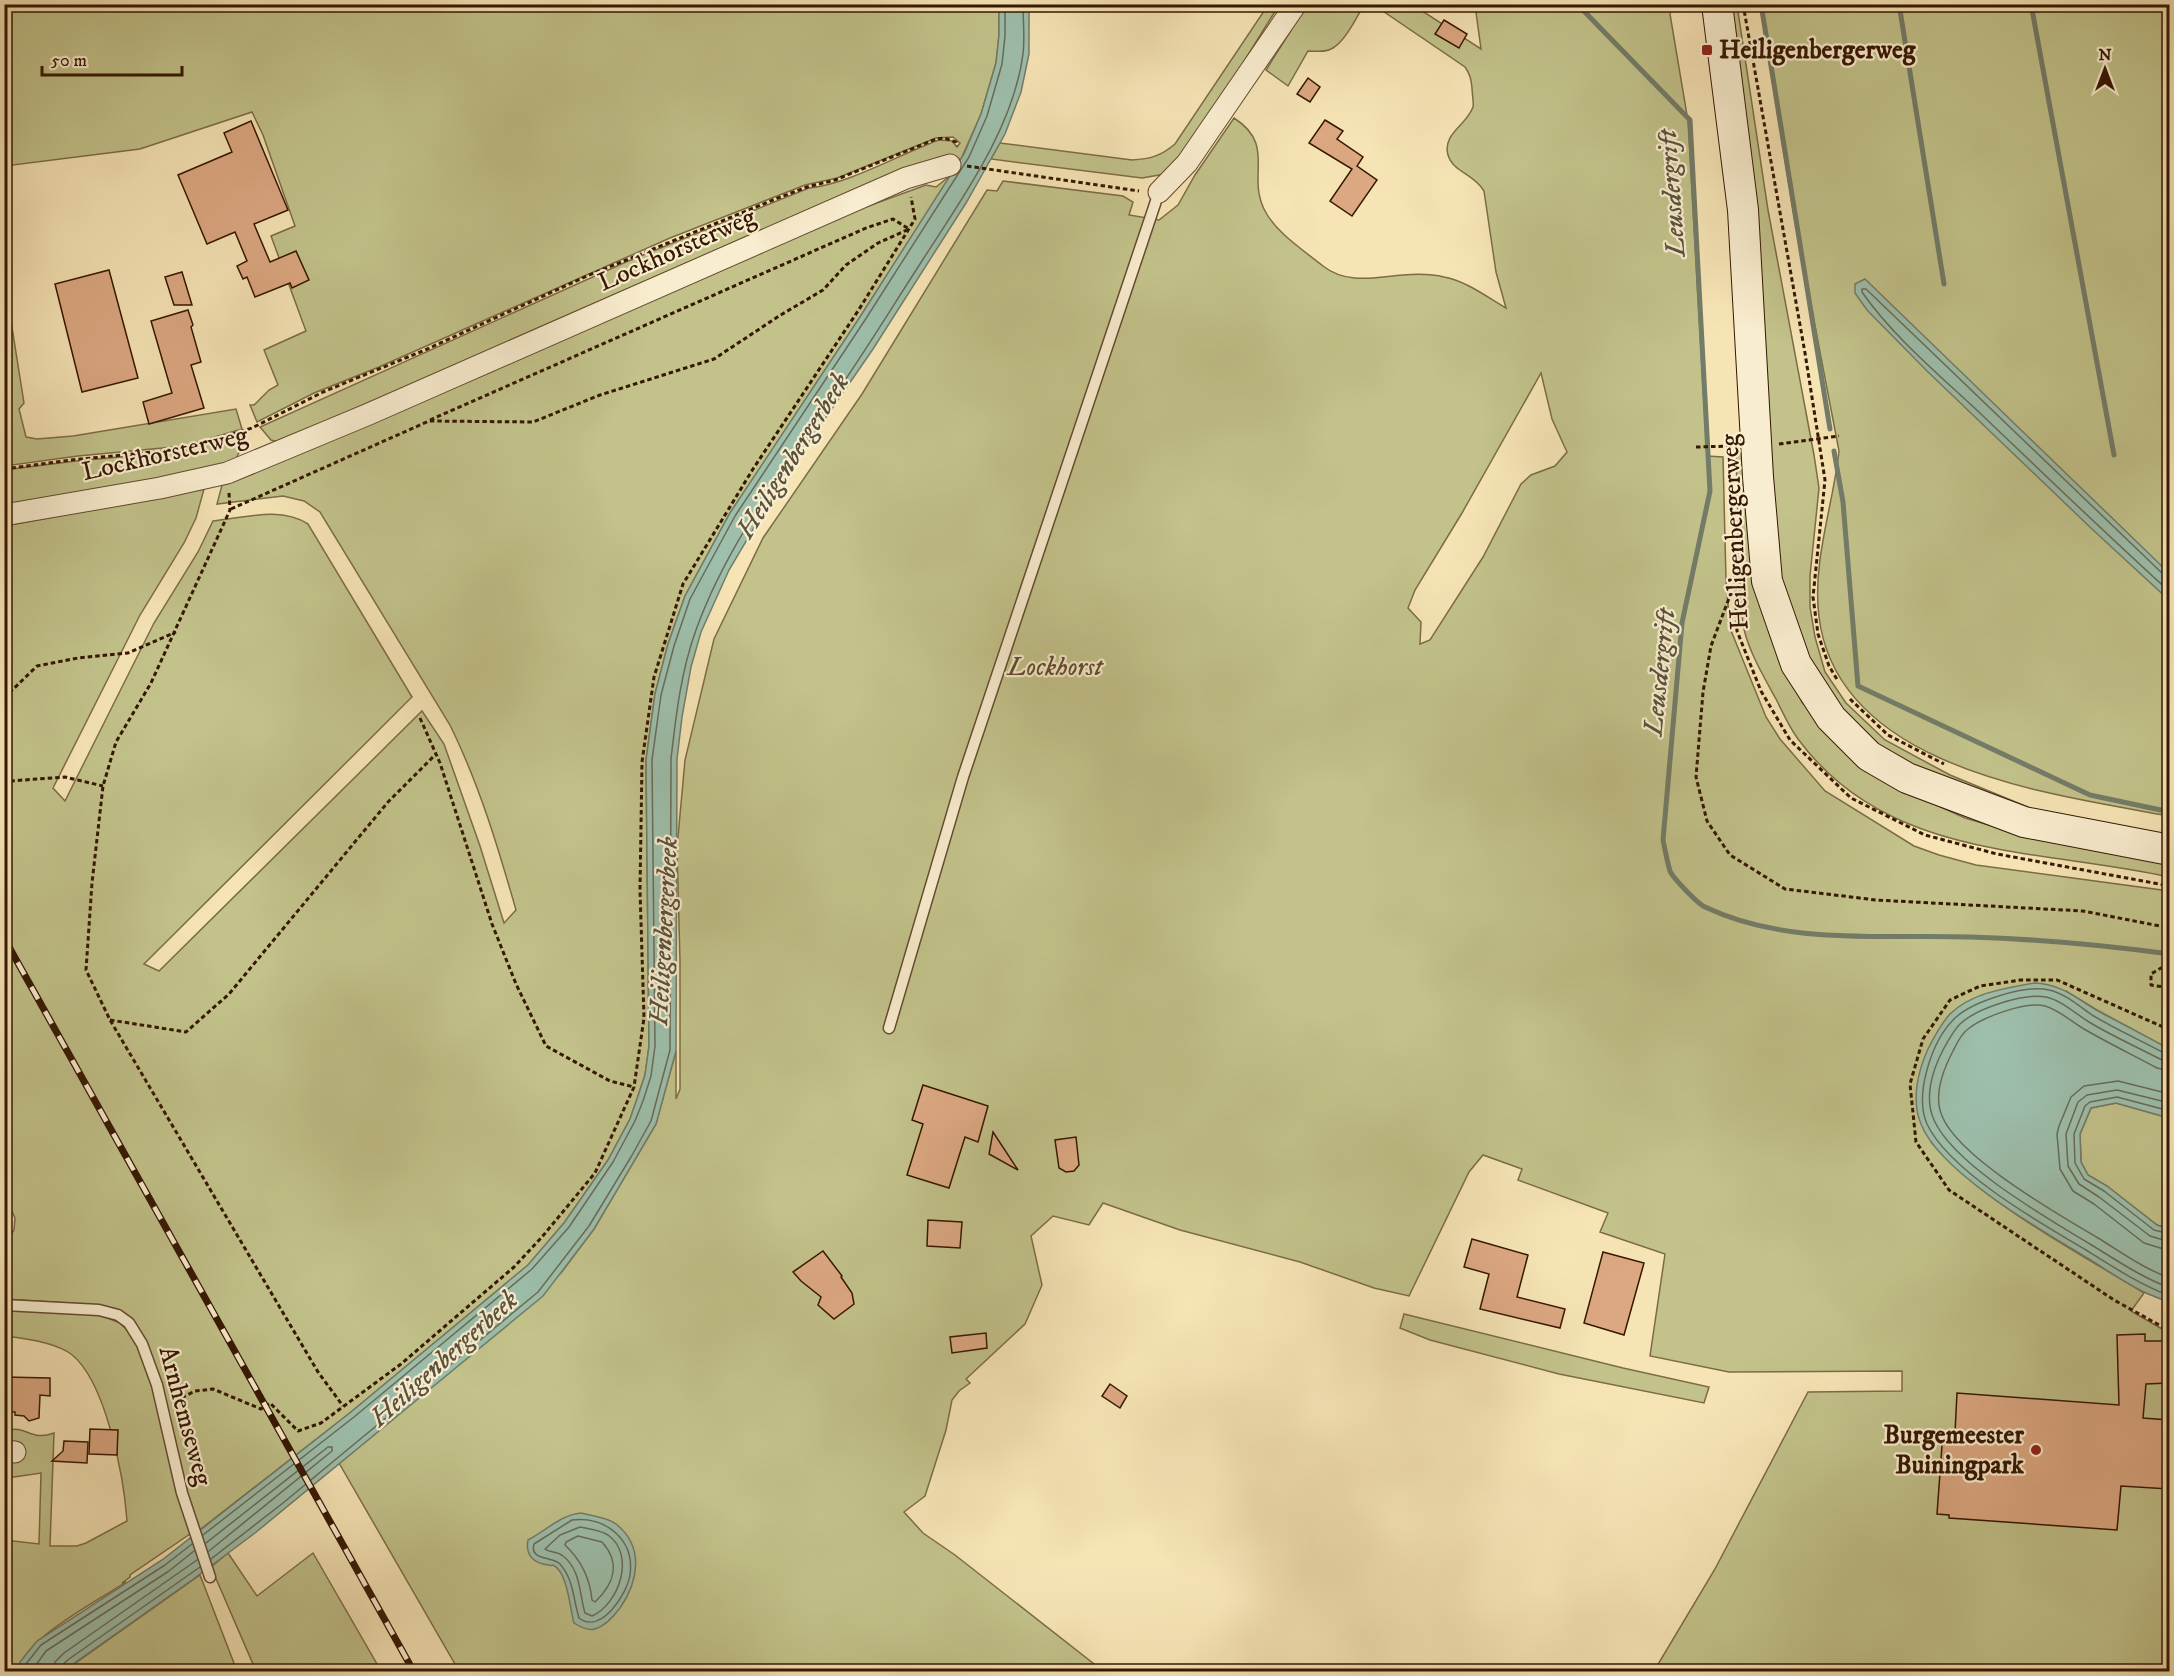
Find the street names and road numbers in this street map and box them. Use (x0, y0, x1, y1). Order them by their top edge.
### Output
street label: Lockhorsterweg (593, 200, 761, 299)
street label: Lockhorsterweg (79, 419, 251, 489)
street label: Heiligenbergerweg (1713, 433, 1757, 631)
street label: Arnhemseweg (151, 1343, 220, 1490)

